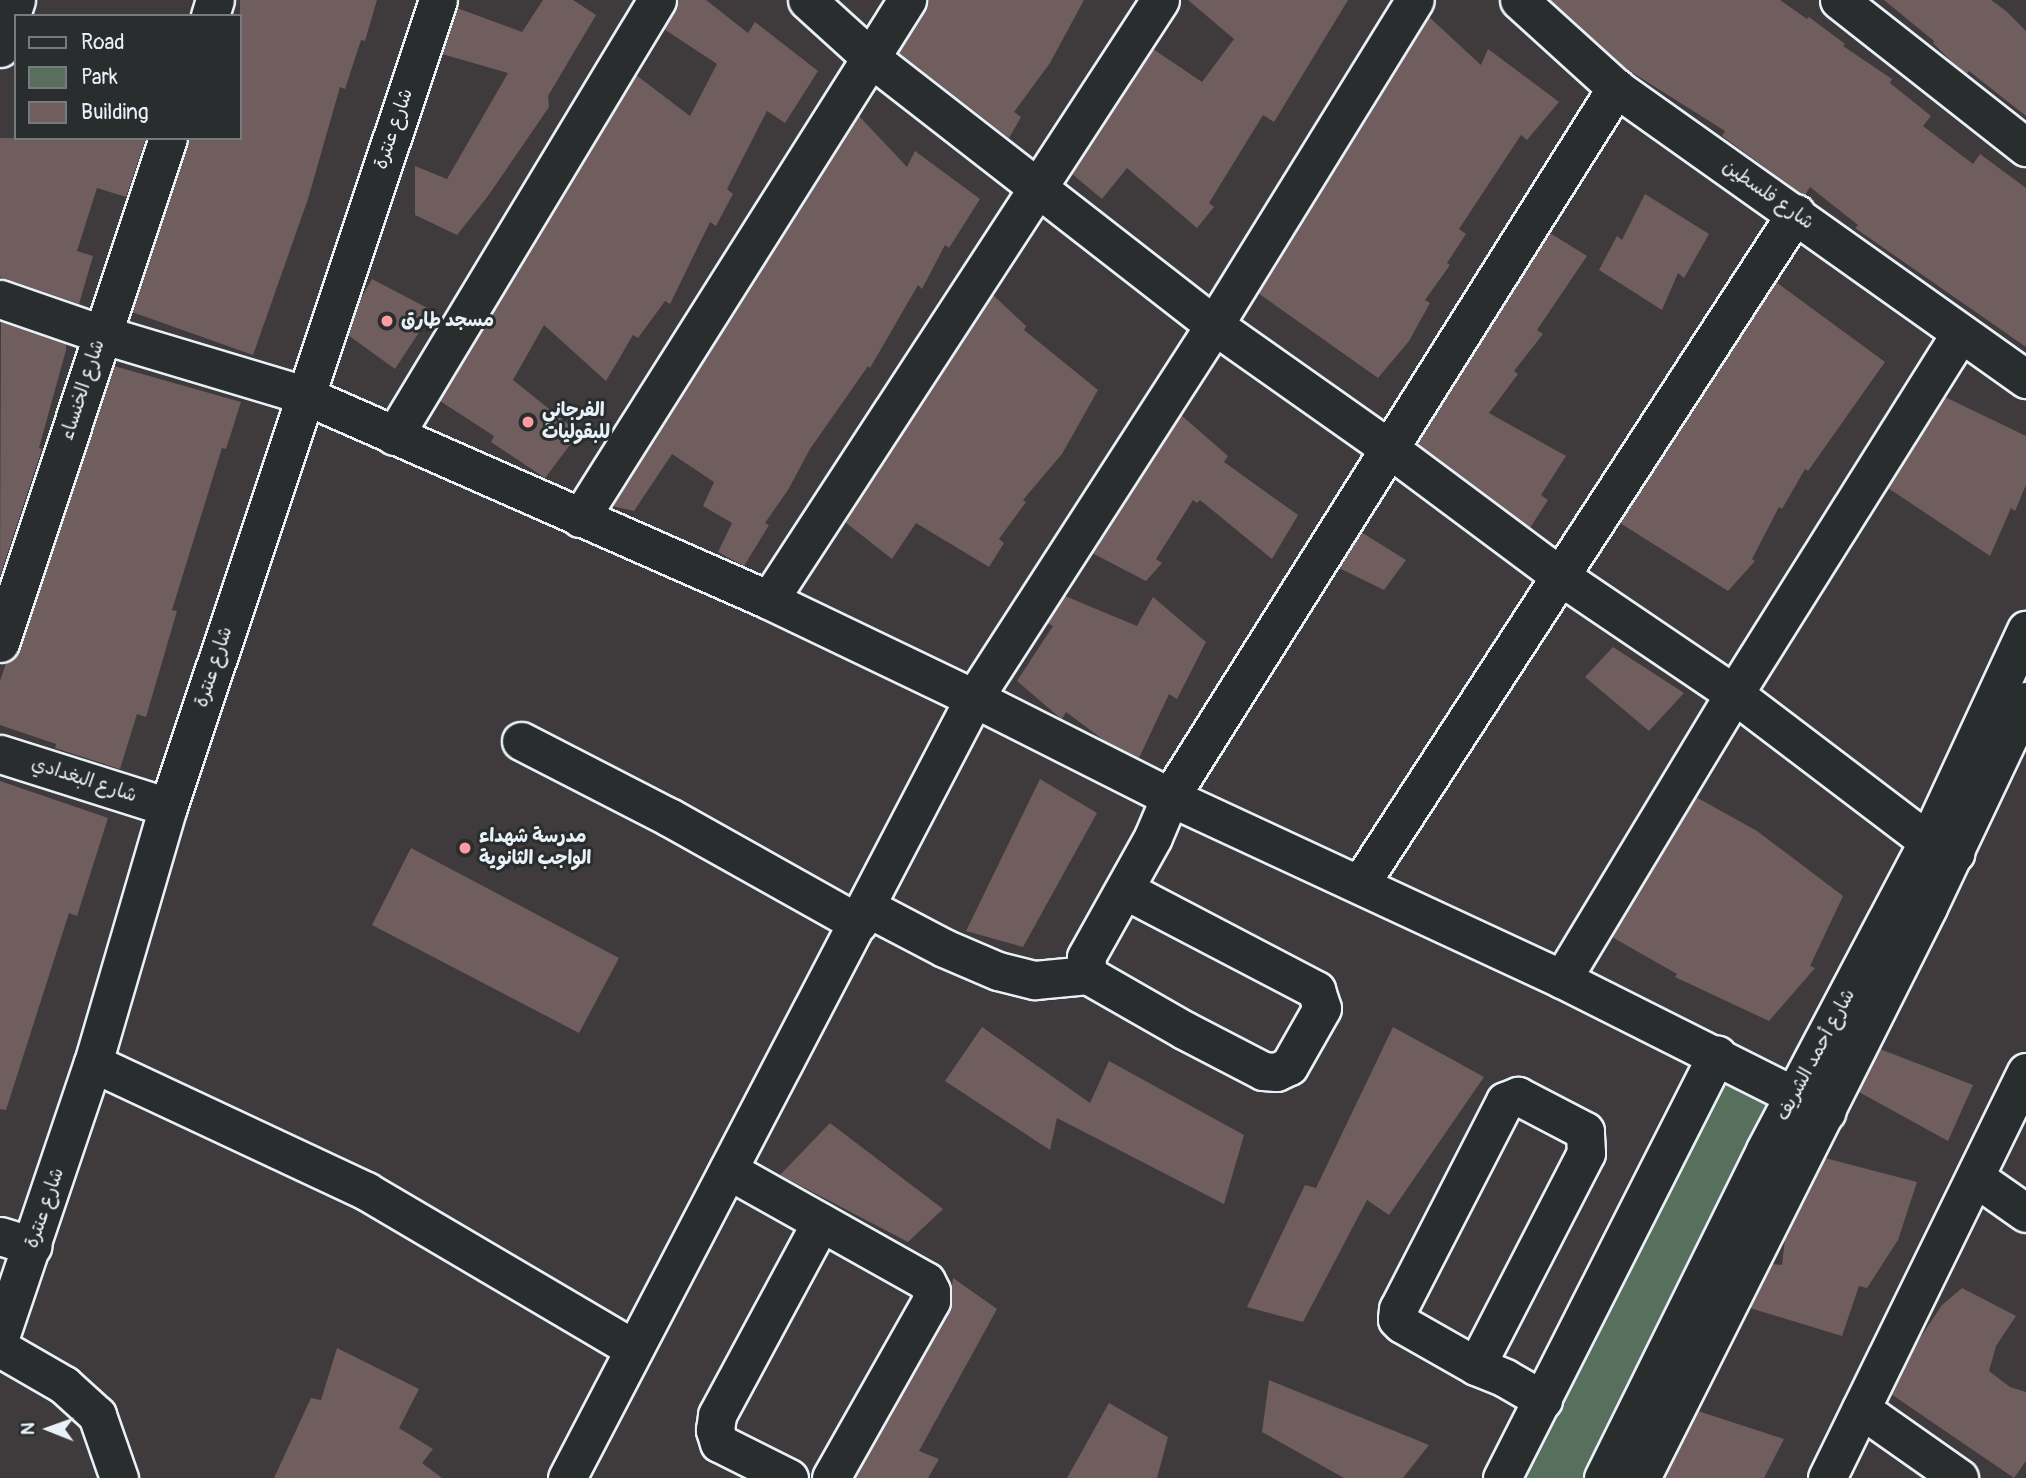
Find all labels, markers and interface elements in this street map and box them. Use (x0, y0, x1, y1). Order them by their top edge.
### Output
legend (14, 14, 242, 140)
text: Road (81, 29, 125, 56)
text: Park (81, 64, 118, 91)
street label: شارع عنترة (370, 86, 418, 172)
text: Building (81, 99, 148, 126)
street label: شارع فلسطين (1718, 155, 1818, 235)
place label: مسجد طارق (401, 310, 494, 332)
marker: مسجد طارق (379, 313, 395, 329)
street label: شارع الخنساء (56, 337, 110, 443)
place label: الفرجاني للبقوليات (542, 400, 610, 444)
marker: الفرجاني للبقوليات (520, 414, 536, 430)
street label: شارع عنترة (190, 624, 238, 710)
street label: شارع البغدادي (28, 752, 140, 808)
place label: مدرسة شهداء الواجب الثانوية (479, 826, 591, 870)
marker: مدرسة شهداء الواجب الثانوية (457, 840, 473, 856)
street label: شارع أحمد الشريف (1772, 985, 1860, 1125)
street label: شارع عنترة (21, 1165, 69, 1251)
north arrow (14, 1394, 84, 1464)
text: N (16, 1422, 40, 1435)

